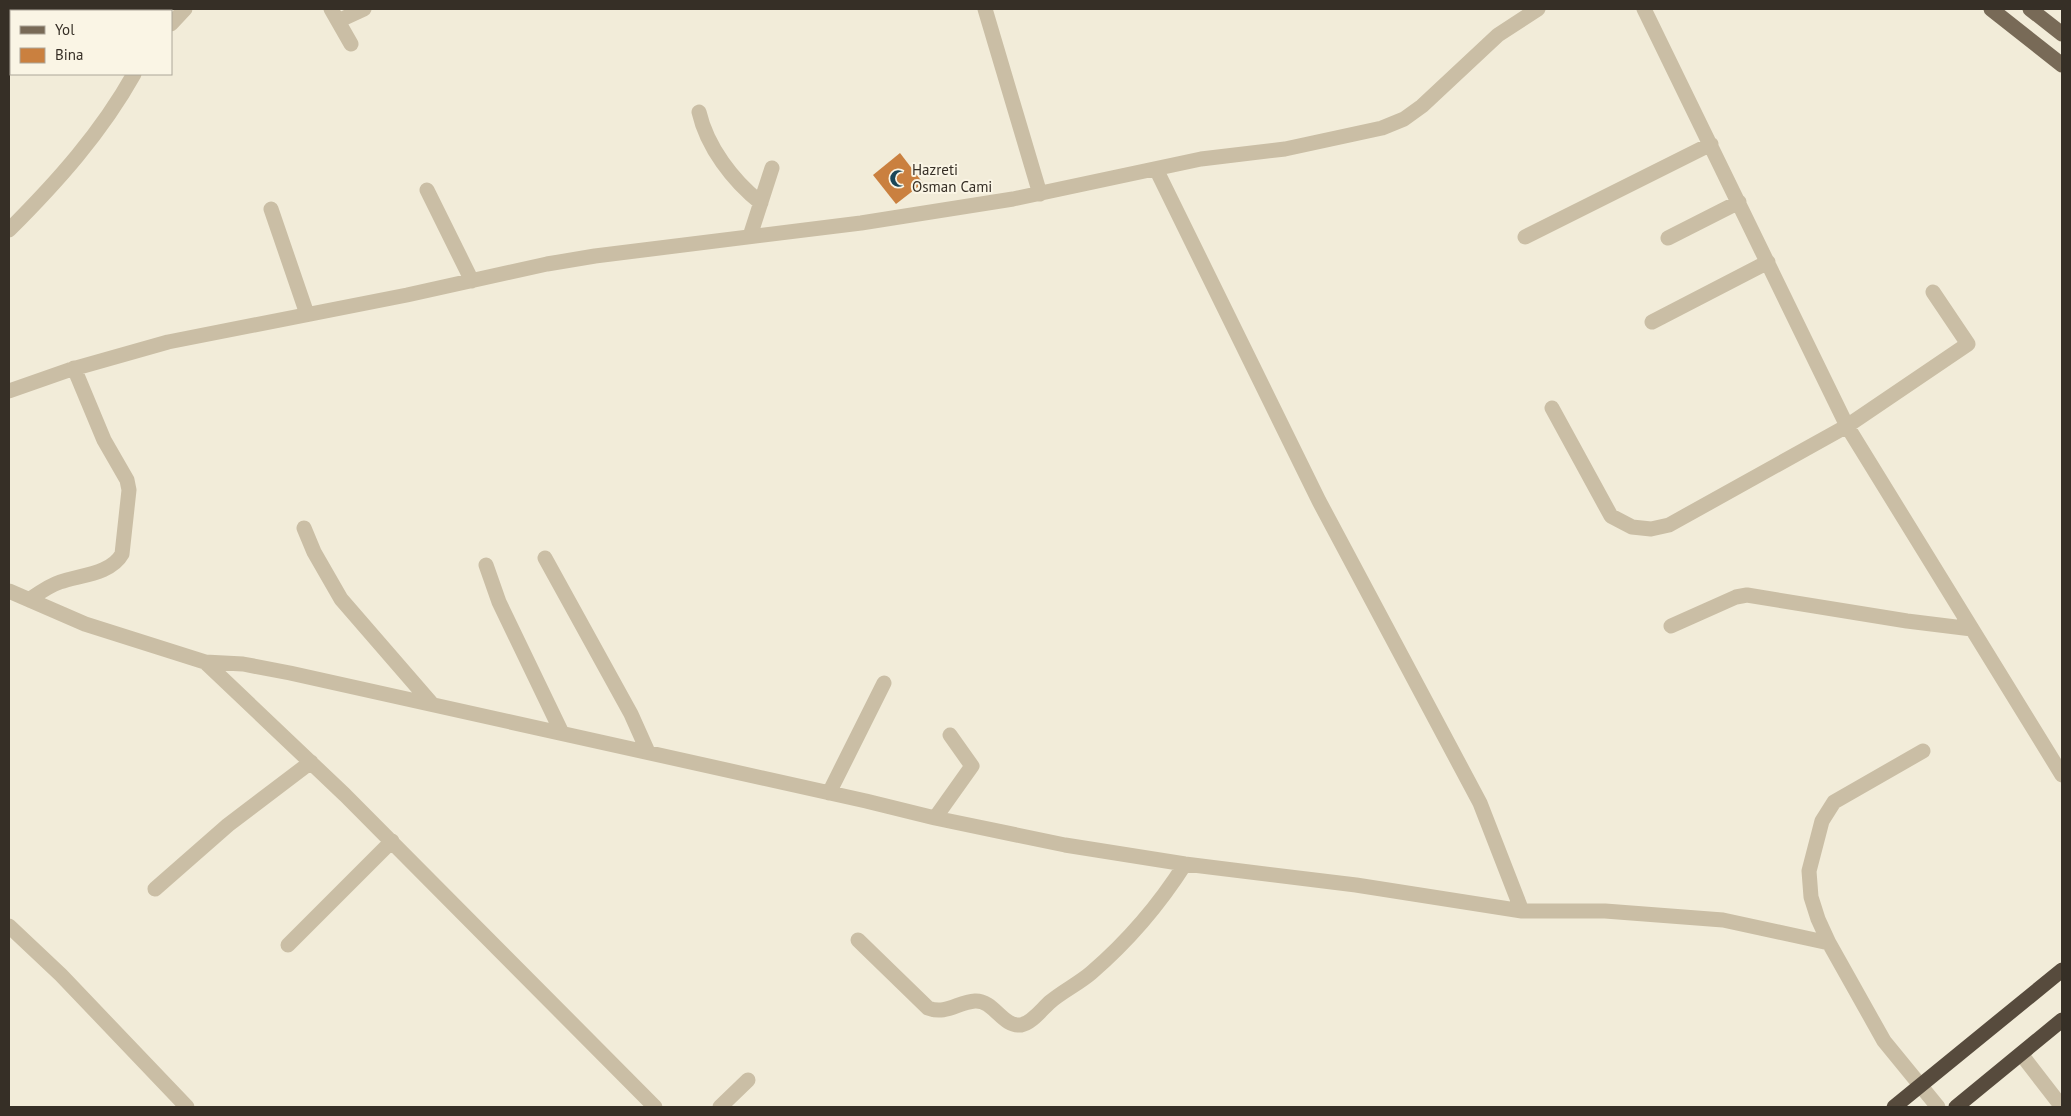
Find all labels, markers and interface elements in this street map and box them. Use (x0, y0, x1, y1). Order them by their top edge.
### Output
legend (10, 10, 172, 75)
text: Yol (55, 20, 75, 39)
text: Bina (55, 45, 83, 64)
place label: Hazreti Osman Cami (912, 160, 992, 196)
mosque icon: Hazreti Osman Cami (888, 169, 908, 189)

